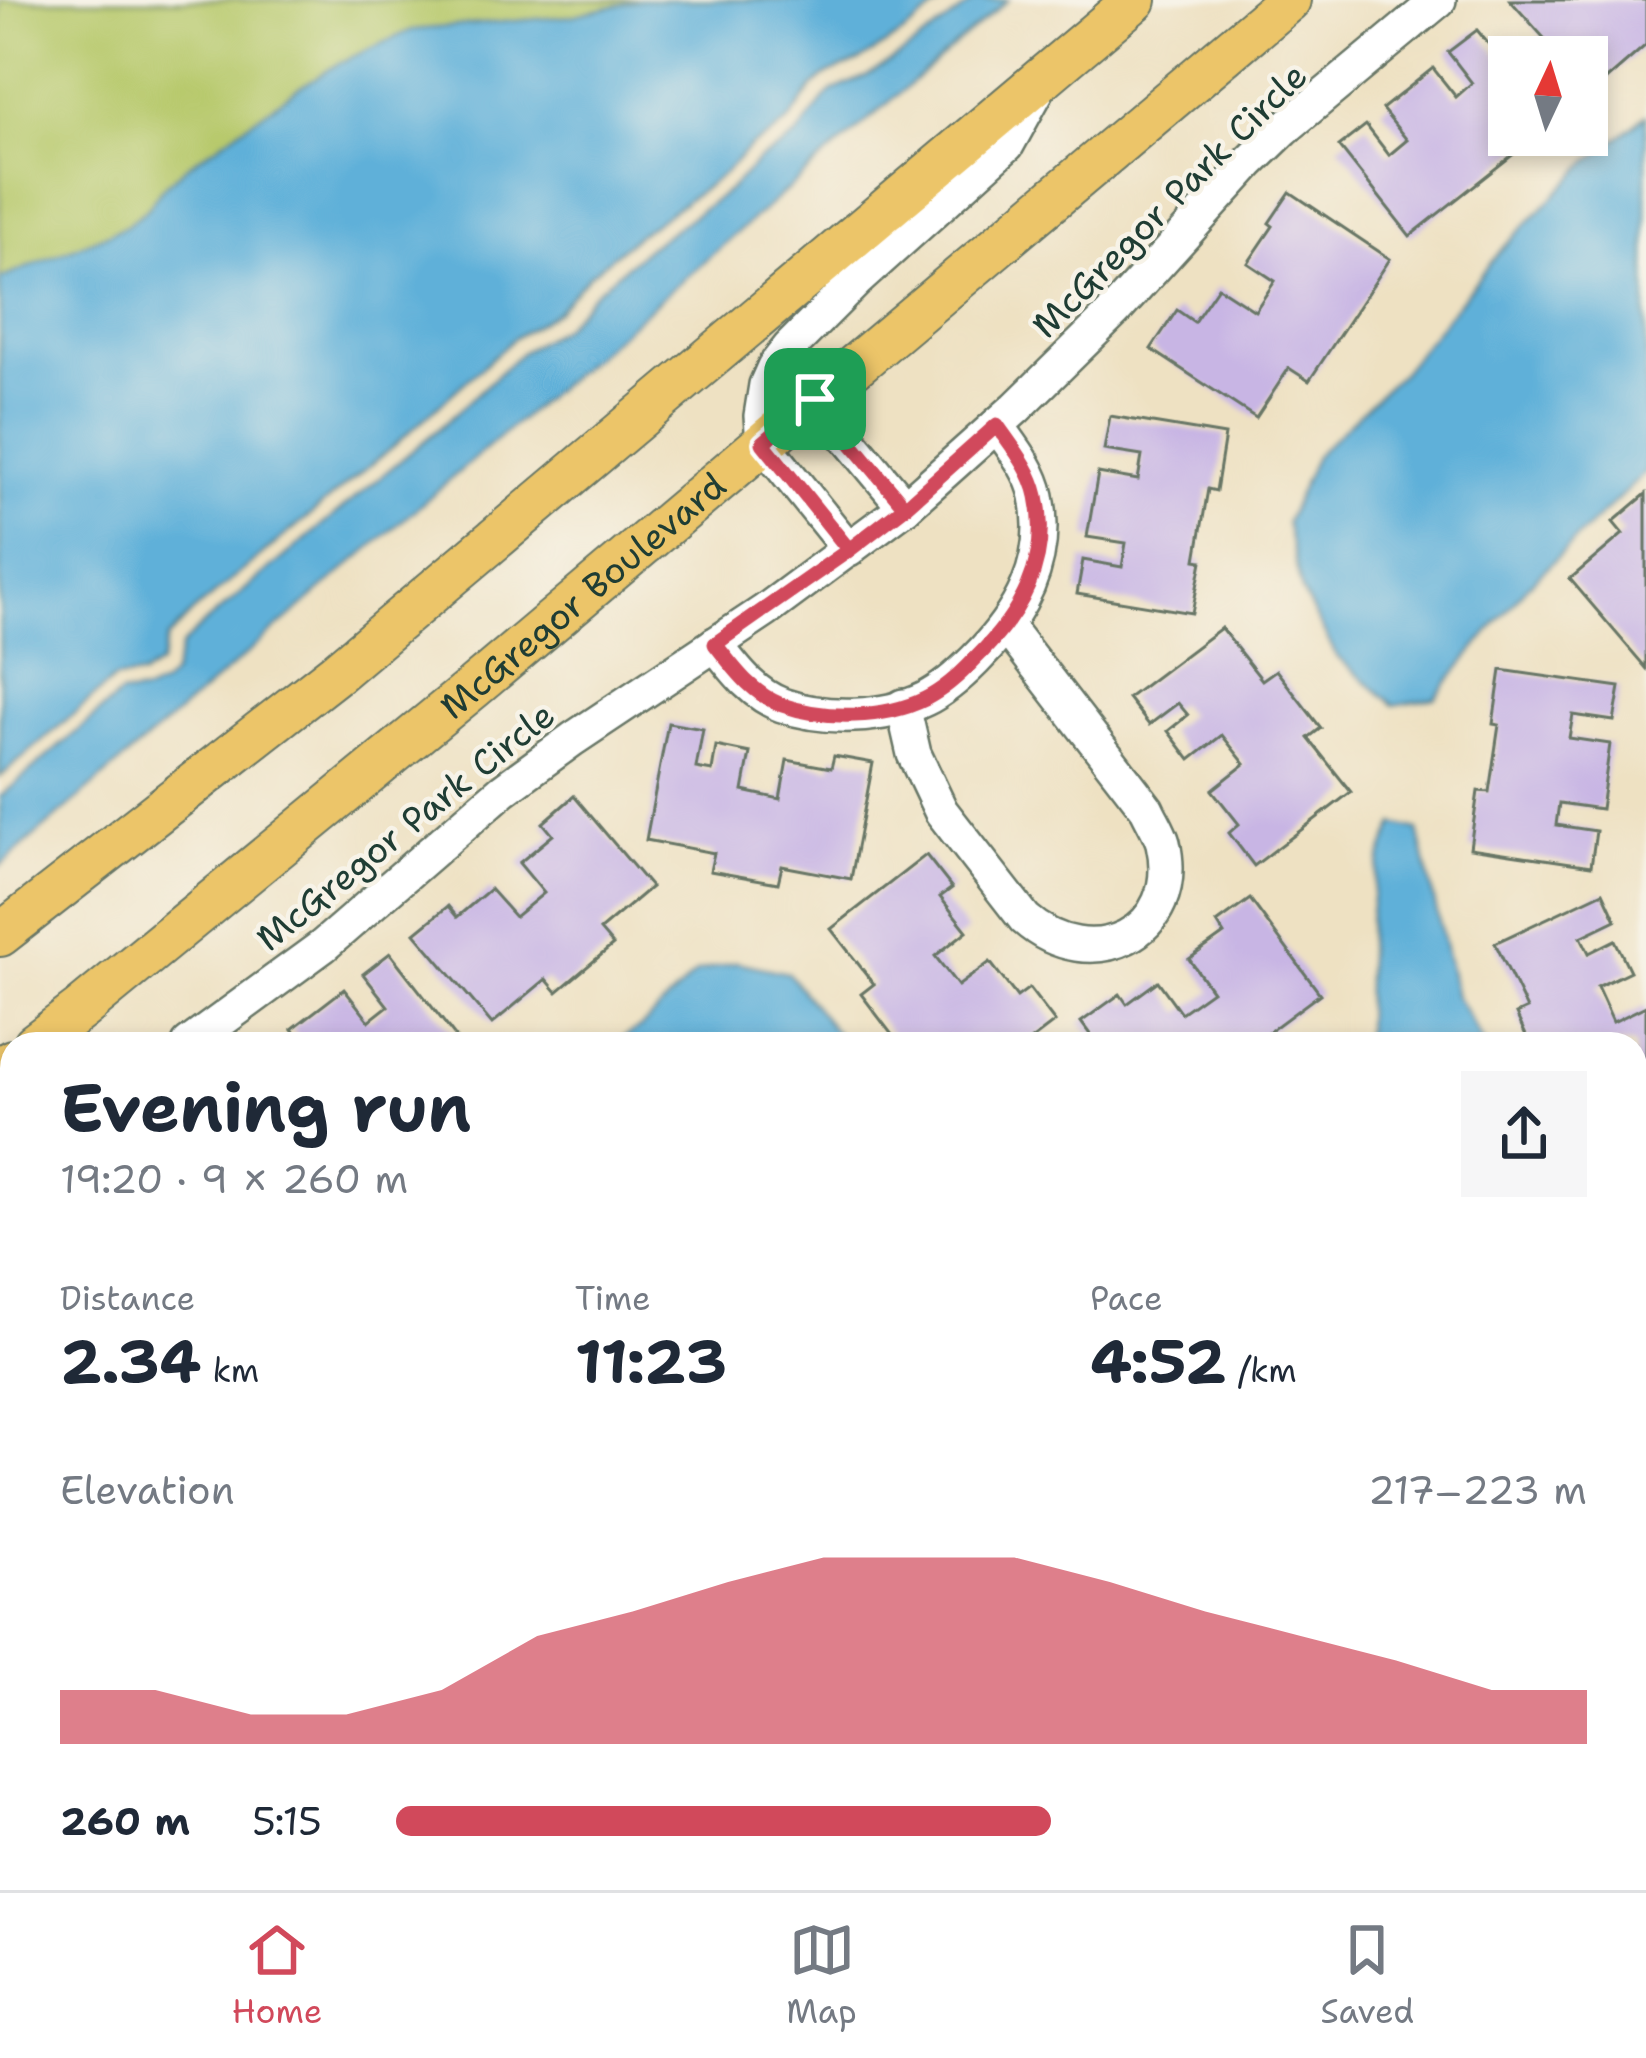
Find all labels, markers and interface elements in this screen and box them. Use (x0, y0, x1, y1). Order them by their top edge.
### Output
north arrow (1488, 36, 1608, 156)
map controls (1488, 36, 1608, 156)
street label: McGregor Park Circle (1021, 52, 1318, 349)
pin (764, 348, 866, 450)
icon: arrive (782, 366, 848, 432)
street label: McGregor Boulevard (430, 461, 736, 730)
street label: McGregor Park Circle (246, 691, 565, 962)
text: Evening run (60, 1064, 471, 1152)
button: share (1461, 1071, 1587, 1197)
text: 19:20 · 9 × 260 m (60, 1153, 408, 1205)
text: Distance (60, 1276, 195, 1321)
text: Time (575, 1276, 651, 1321)
text: Pace (1090, 1276, 1163, 1321)
text: 2.34 (60, 1321, 201, 1401)
text: 11:23 (575, 1321, 727, 1401)
text: 4:52 (1090, 1321, 1227, 1401)
text: km (201, 1348, 259, 1393)
text: /km (1227, 1348, 1297, 1393)
text: Elevation (60, 1464, 235, 1516)
text: 217–223 m (1368, 1464, 1587, 1516)
text: 260 m (60, 1795, 190, 1847)
text: 5:15 (252, 1795, 322, 1847)
tab: Home (232, 1917, 323, 2034)
tab: Map (786, 1917, 857, 2034)
tab: Saved (1320, 1917, 1414, 2034)

